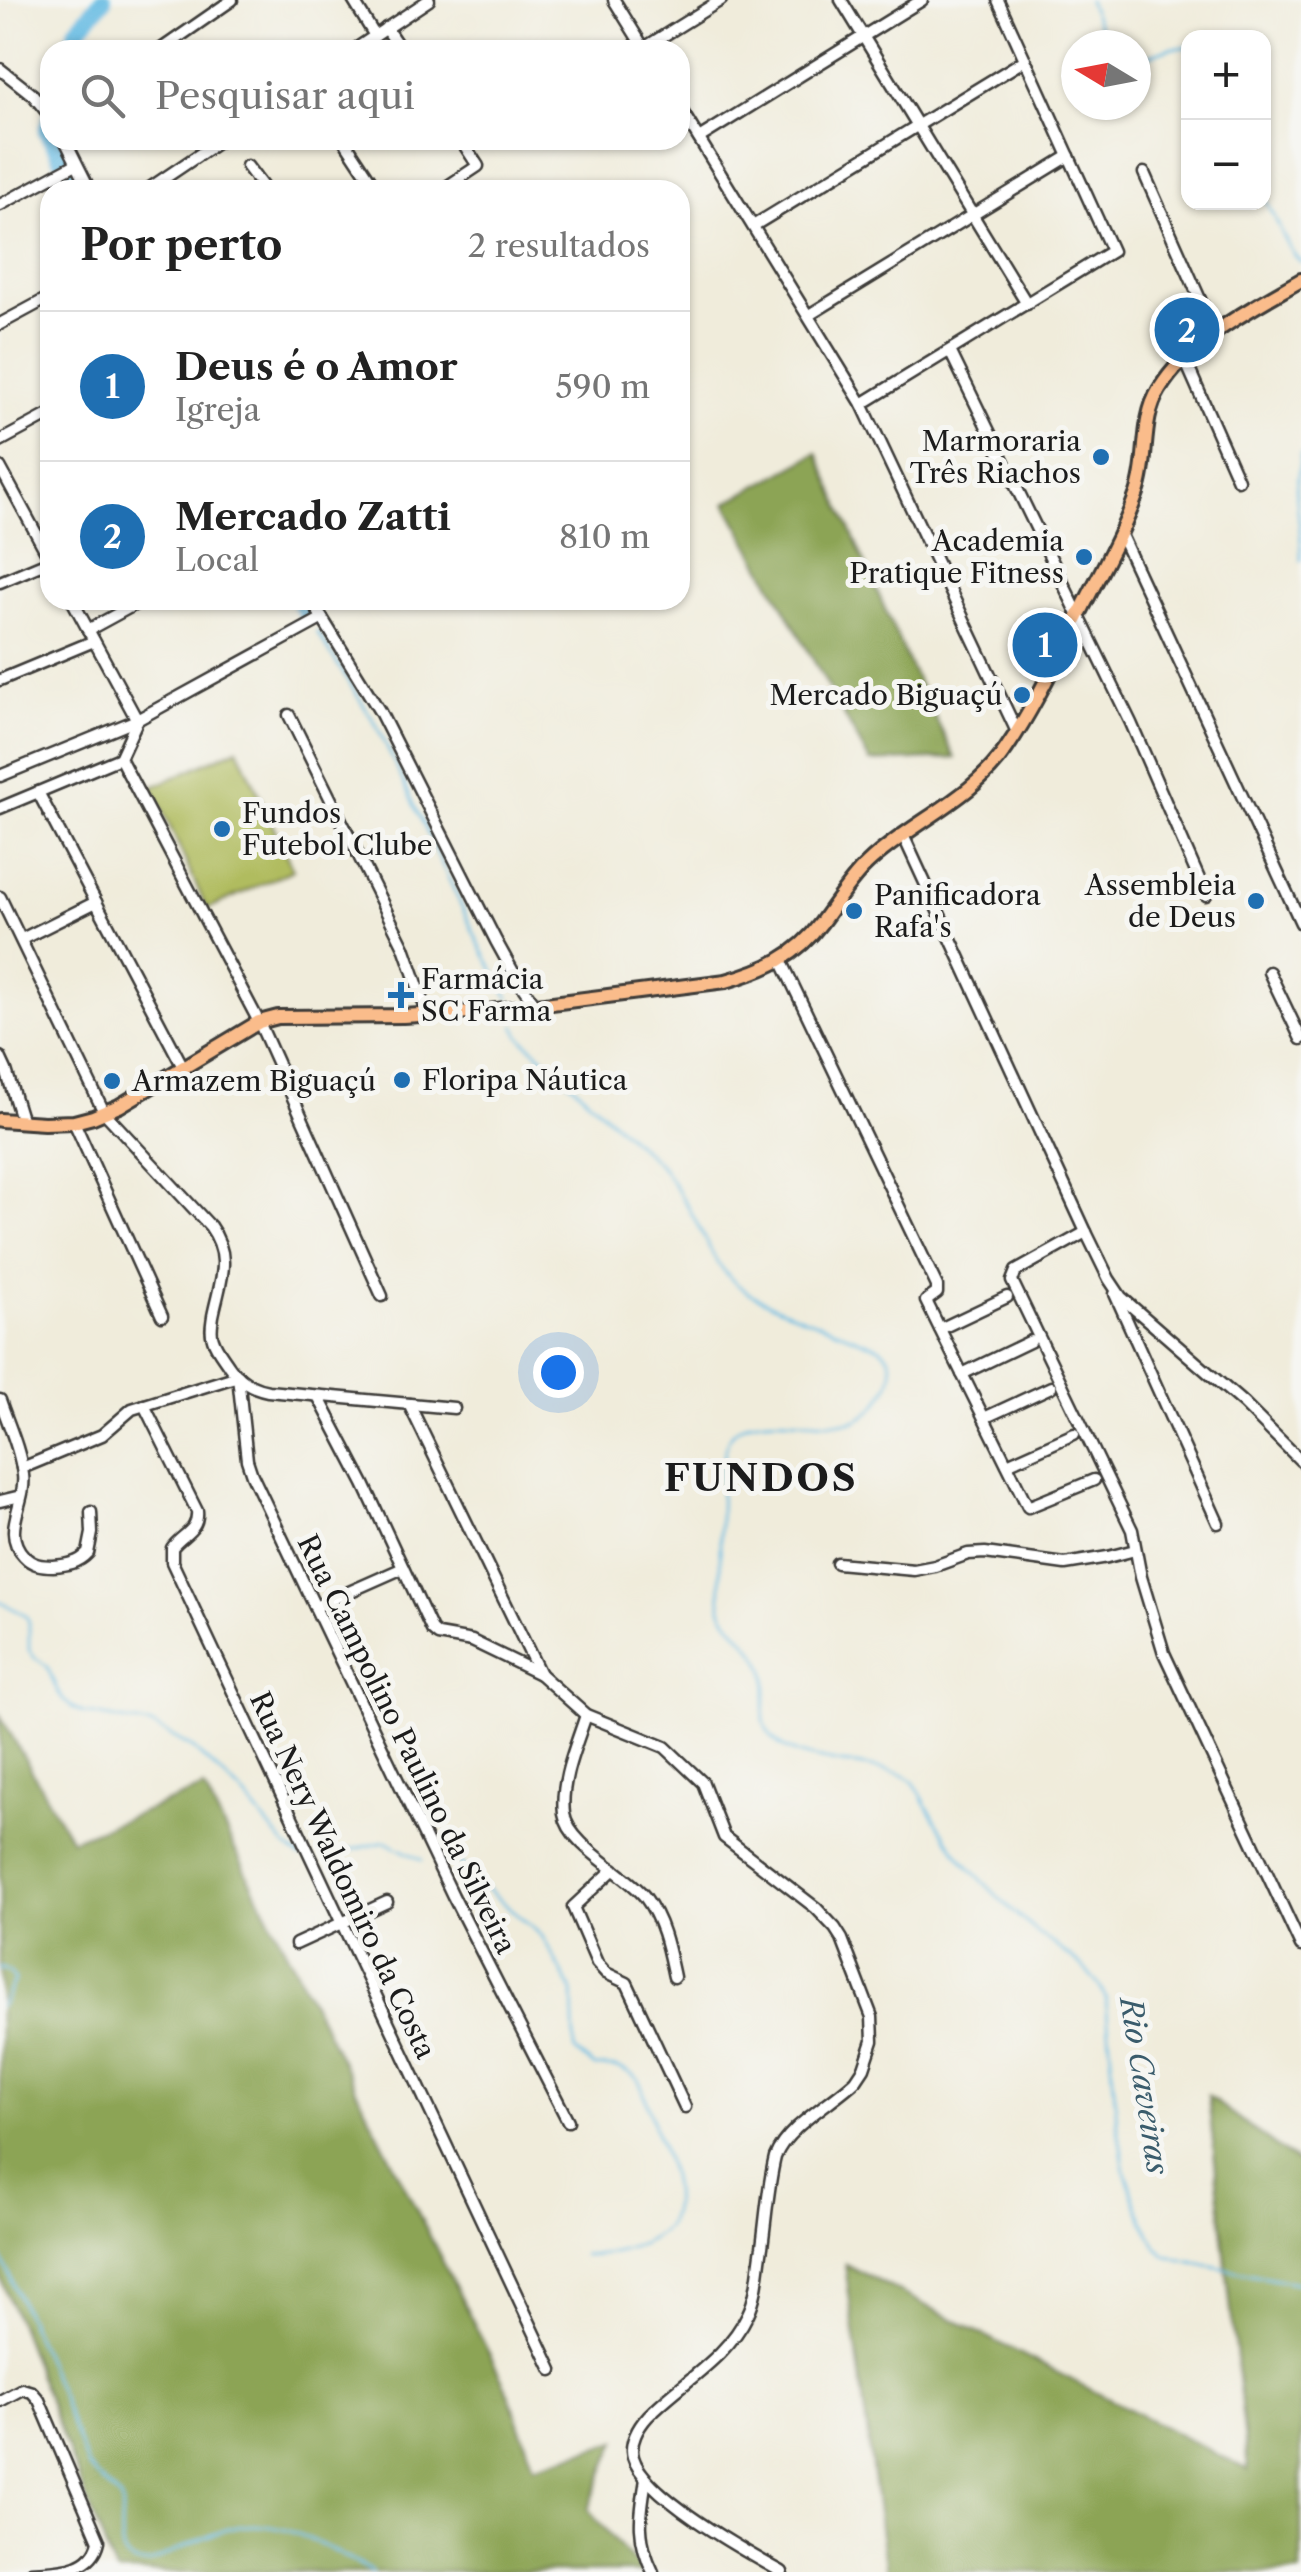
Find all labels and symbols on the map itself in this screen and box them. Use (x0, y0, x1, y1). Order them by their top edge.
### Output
north arrow (1061, 30, 1151, 120)
pin: 2 (1154, 292, 1220, 368)
place label: Marmoraria Três Riachos (910, 424, 1081, 490)
marker: Marmoraria Três Riachos (1090, 446, 1112, 468)
place label: Academia Pratique Fitness (849, 524, 1064, 590)
marker: Academia Pratique Fitness (1073, 546, 1095, 568)
pin: 1 (1012, 608, 1078, 682)
place label: Mercado Biguaçú (770, 678, 1002, 712)
marker: Mercado Biguaçú (1011, 684, 1033, 706)
place label: Fundos Futebol Clube (242, 796, 433, 862)
marker: Fundos Futebol Clube (211, 818, 233, 840)
place label: Assembleia de Deus (1084, 868, 1236, 934)
place label: Panificadora Rafa's (874, 878, 1041, 944)
marker: Assembleia de Deus (1245, 890, 1267, 912)
marker: Panificadora Rafa's (843, 900, 865, 922)
place label: Farmácia SC Farma (421, 962, 552, 1028)
marker: Farmácia SC Farma (390, 984, 412, 1006)
place label: Floripa Náutica (422, 1063, 628, 1097)
place label: Armazem Biguaçú (131, 1064, 376, 1098)
marker: Floripa Náutica (391, 1069, 413, 1091)
marker: Armazem Biguaçú (101, 1070, 123, 1092)
your location (533, 1347, 584, 1398)
district label: FUNDOS (664, 1454, 858, 1501)
street label: Rua Campolino Paulino da Silveira (290, 1529, 524, 1959)
street label: Rua Nery Waldomiro da Costa (243, 1686, 443, 2064)
water label: Rio Caveiras (1112, 1993, 1177, 2178)

